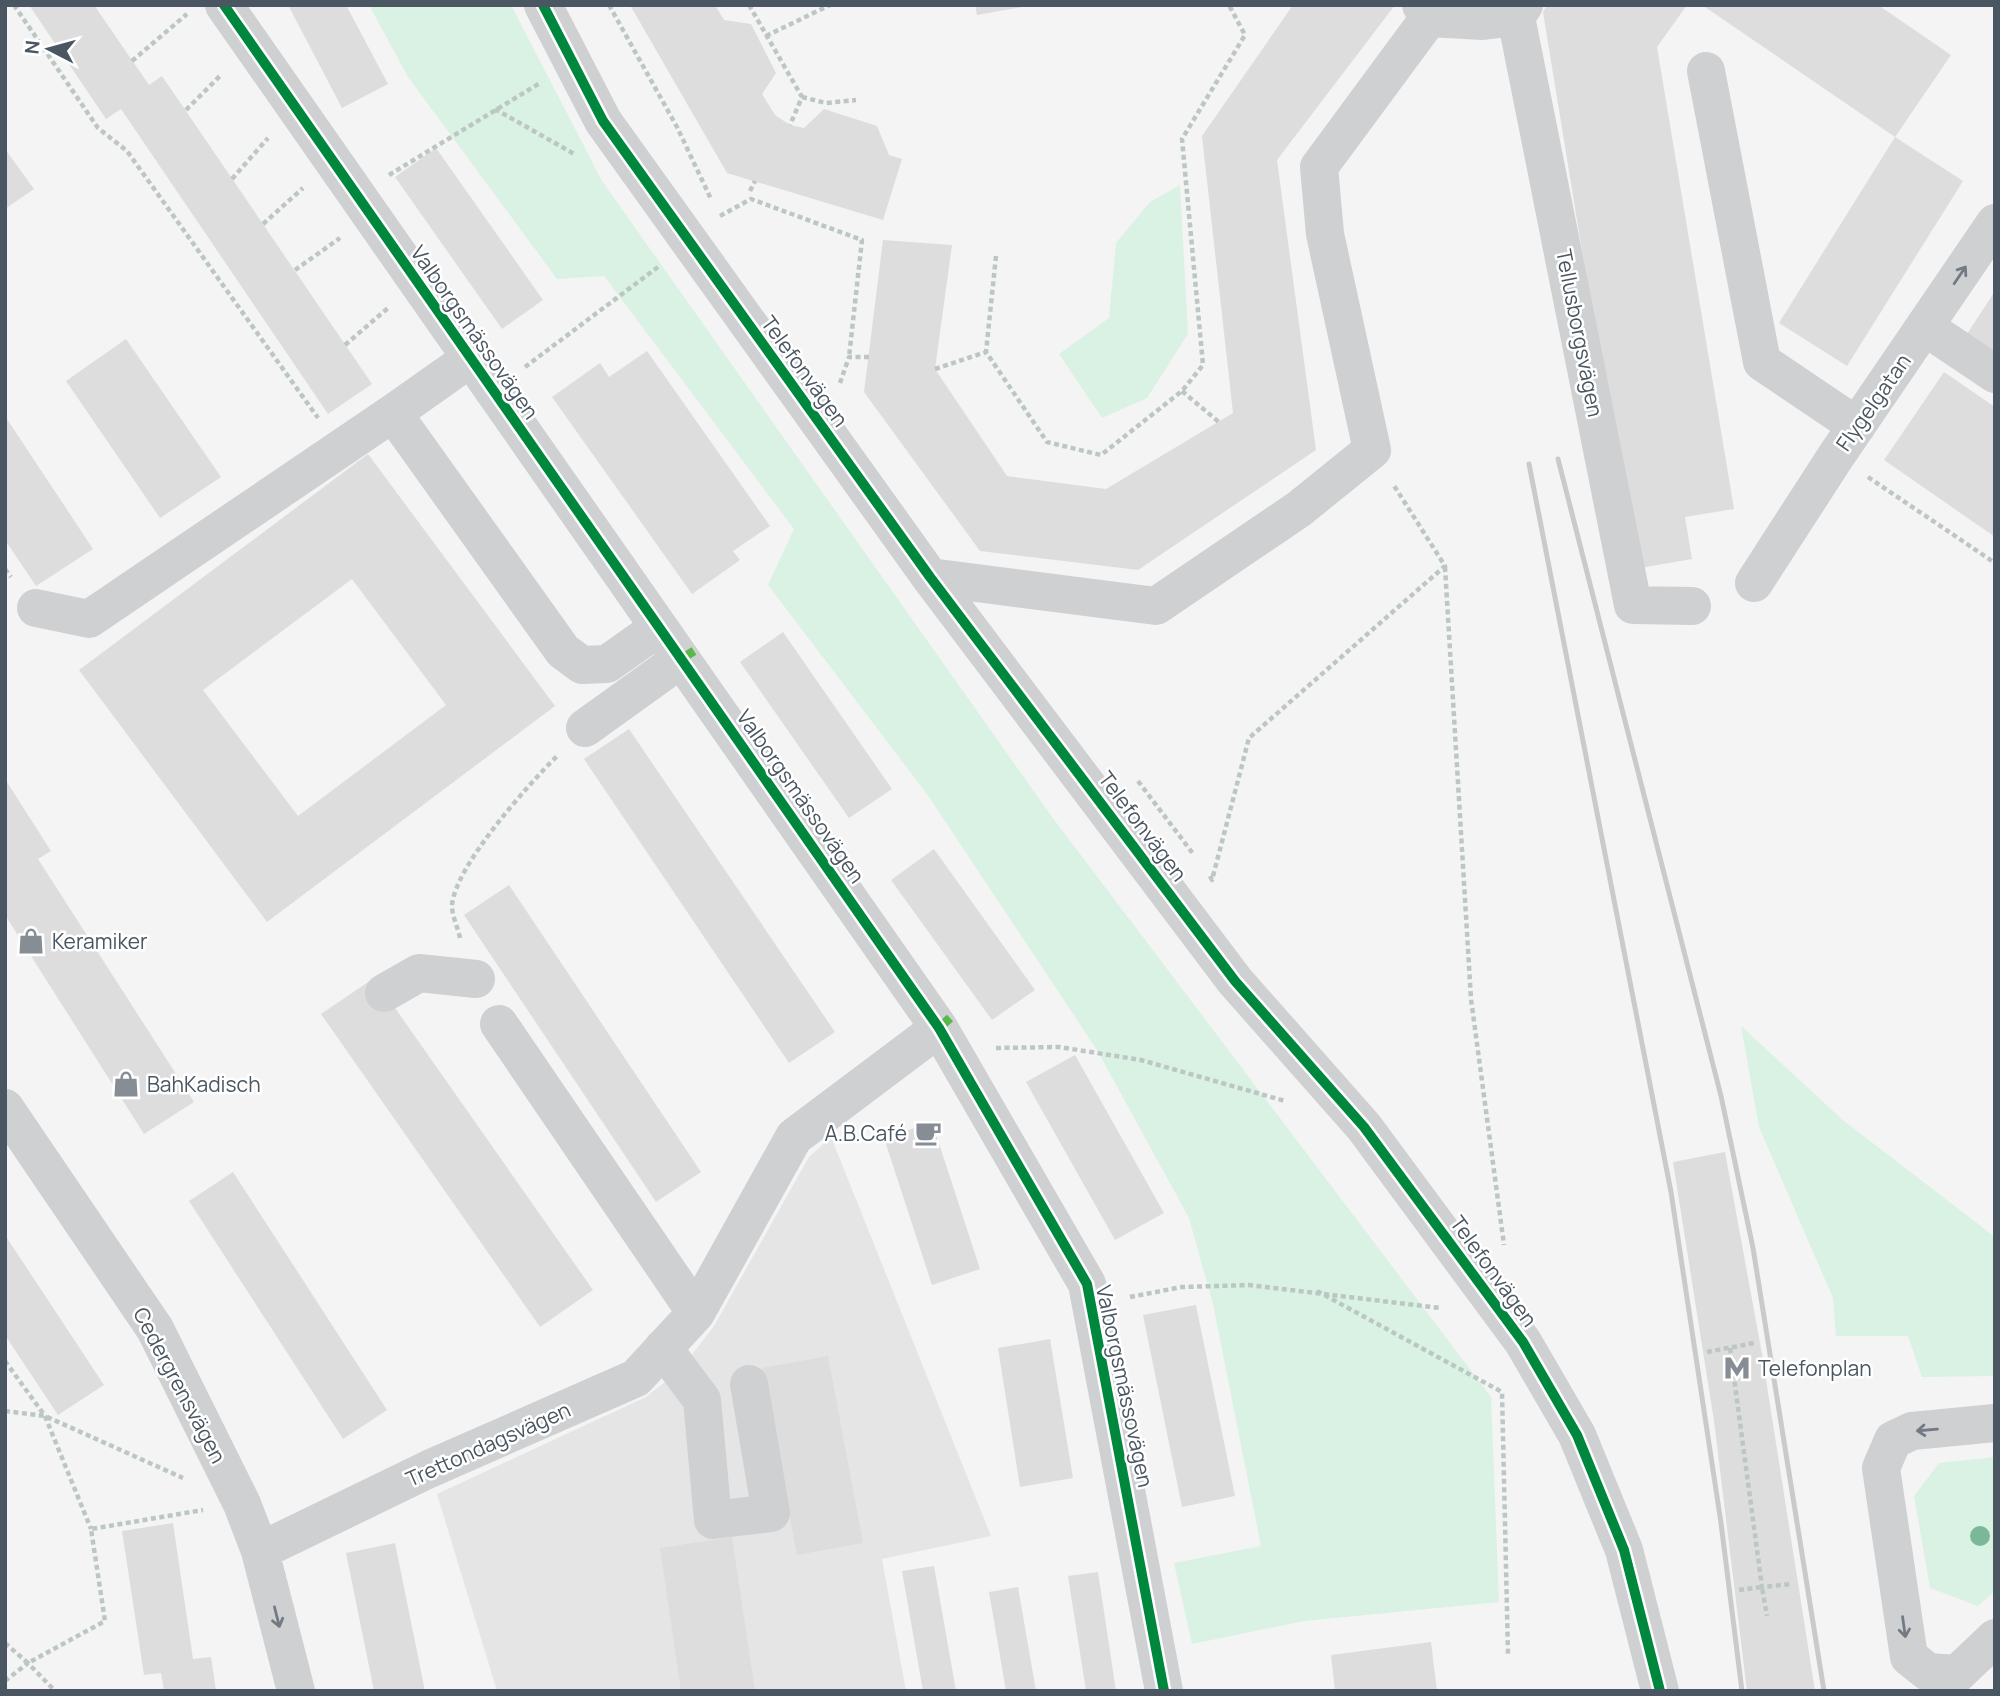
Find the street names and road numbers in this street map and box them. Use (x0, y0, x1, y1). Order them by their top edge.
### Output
street label: Valborgsmässovägen (404, 240, 546, 424)
street label: Tellusborgsvägen (1550, 247, 1610, 419)
street label: Telefonvägen (755, 310, 855, 432)
street label: Flygelgatan (1829, 348, 1917, 456)
street label: Valborgsmässovägen (730, 704, 872, 888)
street label: Telefonvägen (1092, 765, 1194, 887)
street label: Telefonvägen (1444, 1210, 1544, 1332)
street label: Valborgsmässovägen (1090, 1282, 1160, 1490)
street label: Cedergrensvägen (127, 1302, 233, 1468)
street label: Trettondagsvägen (401, 1395, 575, 1493)

